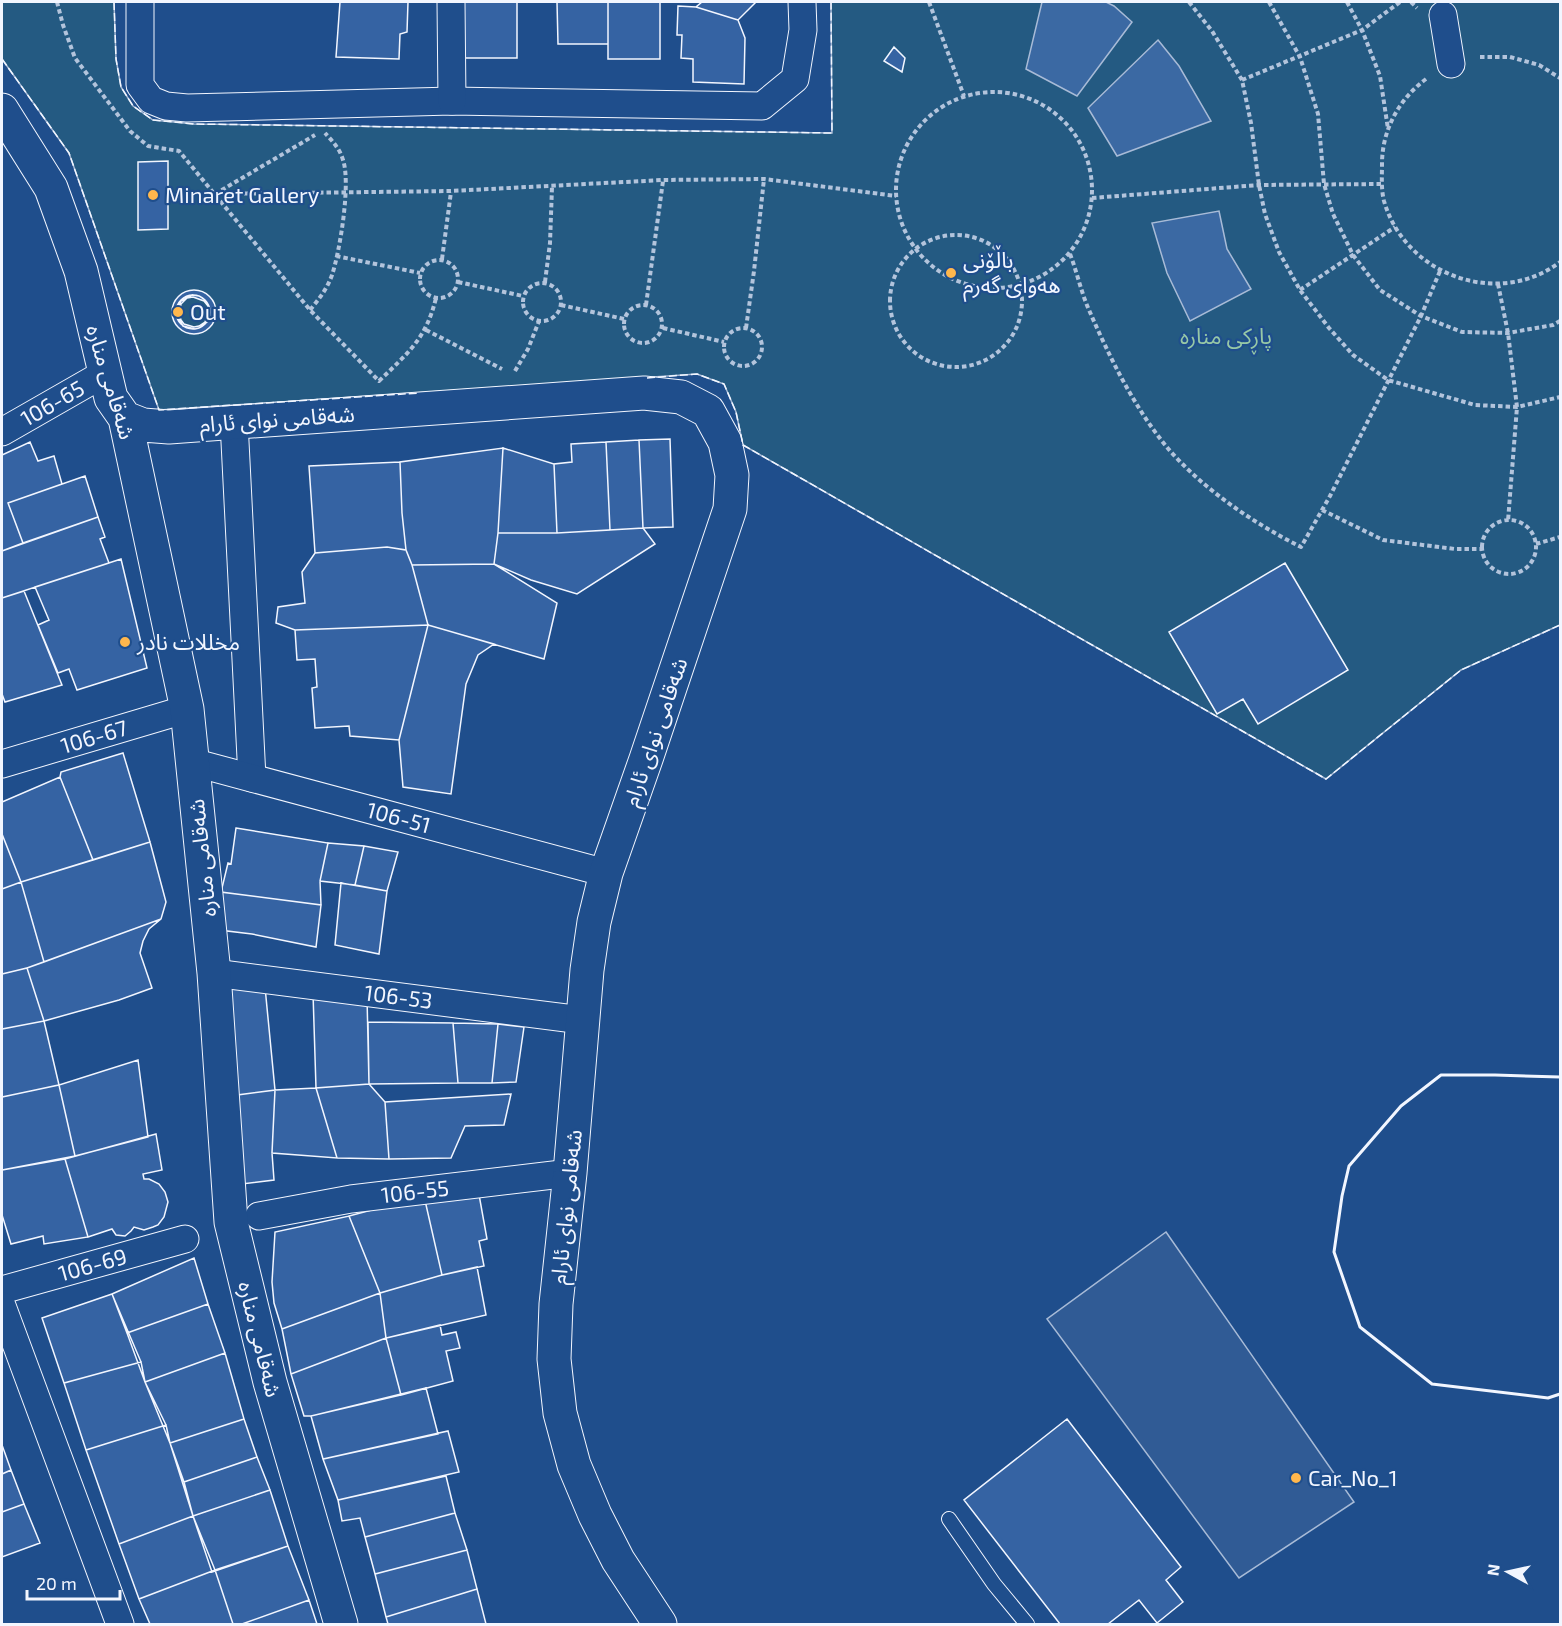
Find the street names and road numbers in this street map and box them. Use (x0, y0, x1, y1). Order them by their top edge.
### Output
street label: شەقامی منارە (80, 321, 142, 443)
street label: 106-65 (15, 374, 88, 431)
street label: شەقامی نوای ئارام (198, 400, 356, 441)
street label: شەقامی نوای ئارام (616, 654, 696, 811)
street label: 106-67 (57, 713, 130, 758)
street label: 106-51 (364, 795, 434, 837)
street label: شەقامی منارە (182, 798, 222, 918)
street label: 106-53 (363, 978, 434, 1013)
street label: شەقامی نوای ئارام (544, 1128, 591, 1286)
street label: 106-55 (380, 1173, 450, 1207)
street label: 106-69 (55, 1242, 129, 1286)
street label: شەقامی منارە (232, 1278, 288, 1400)

